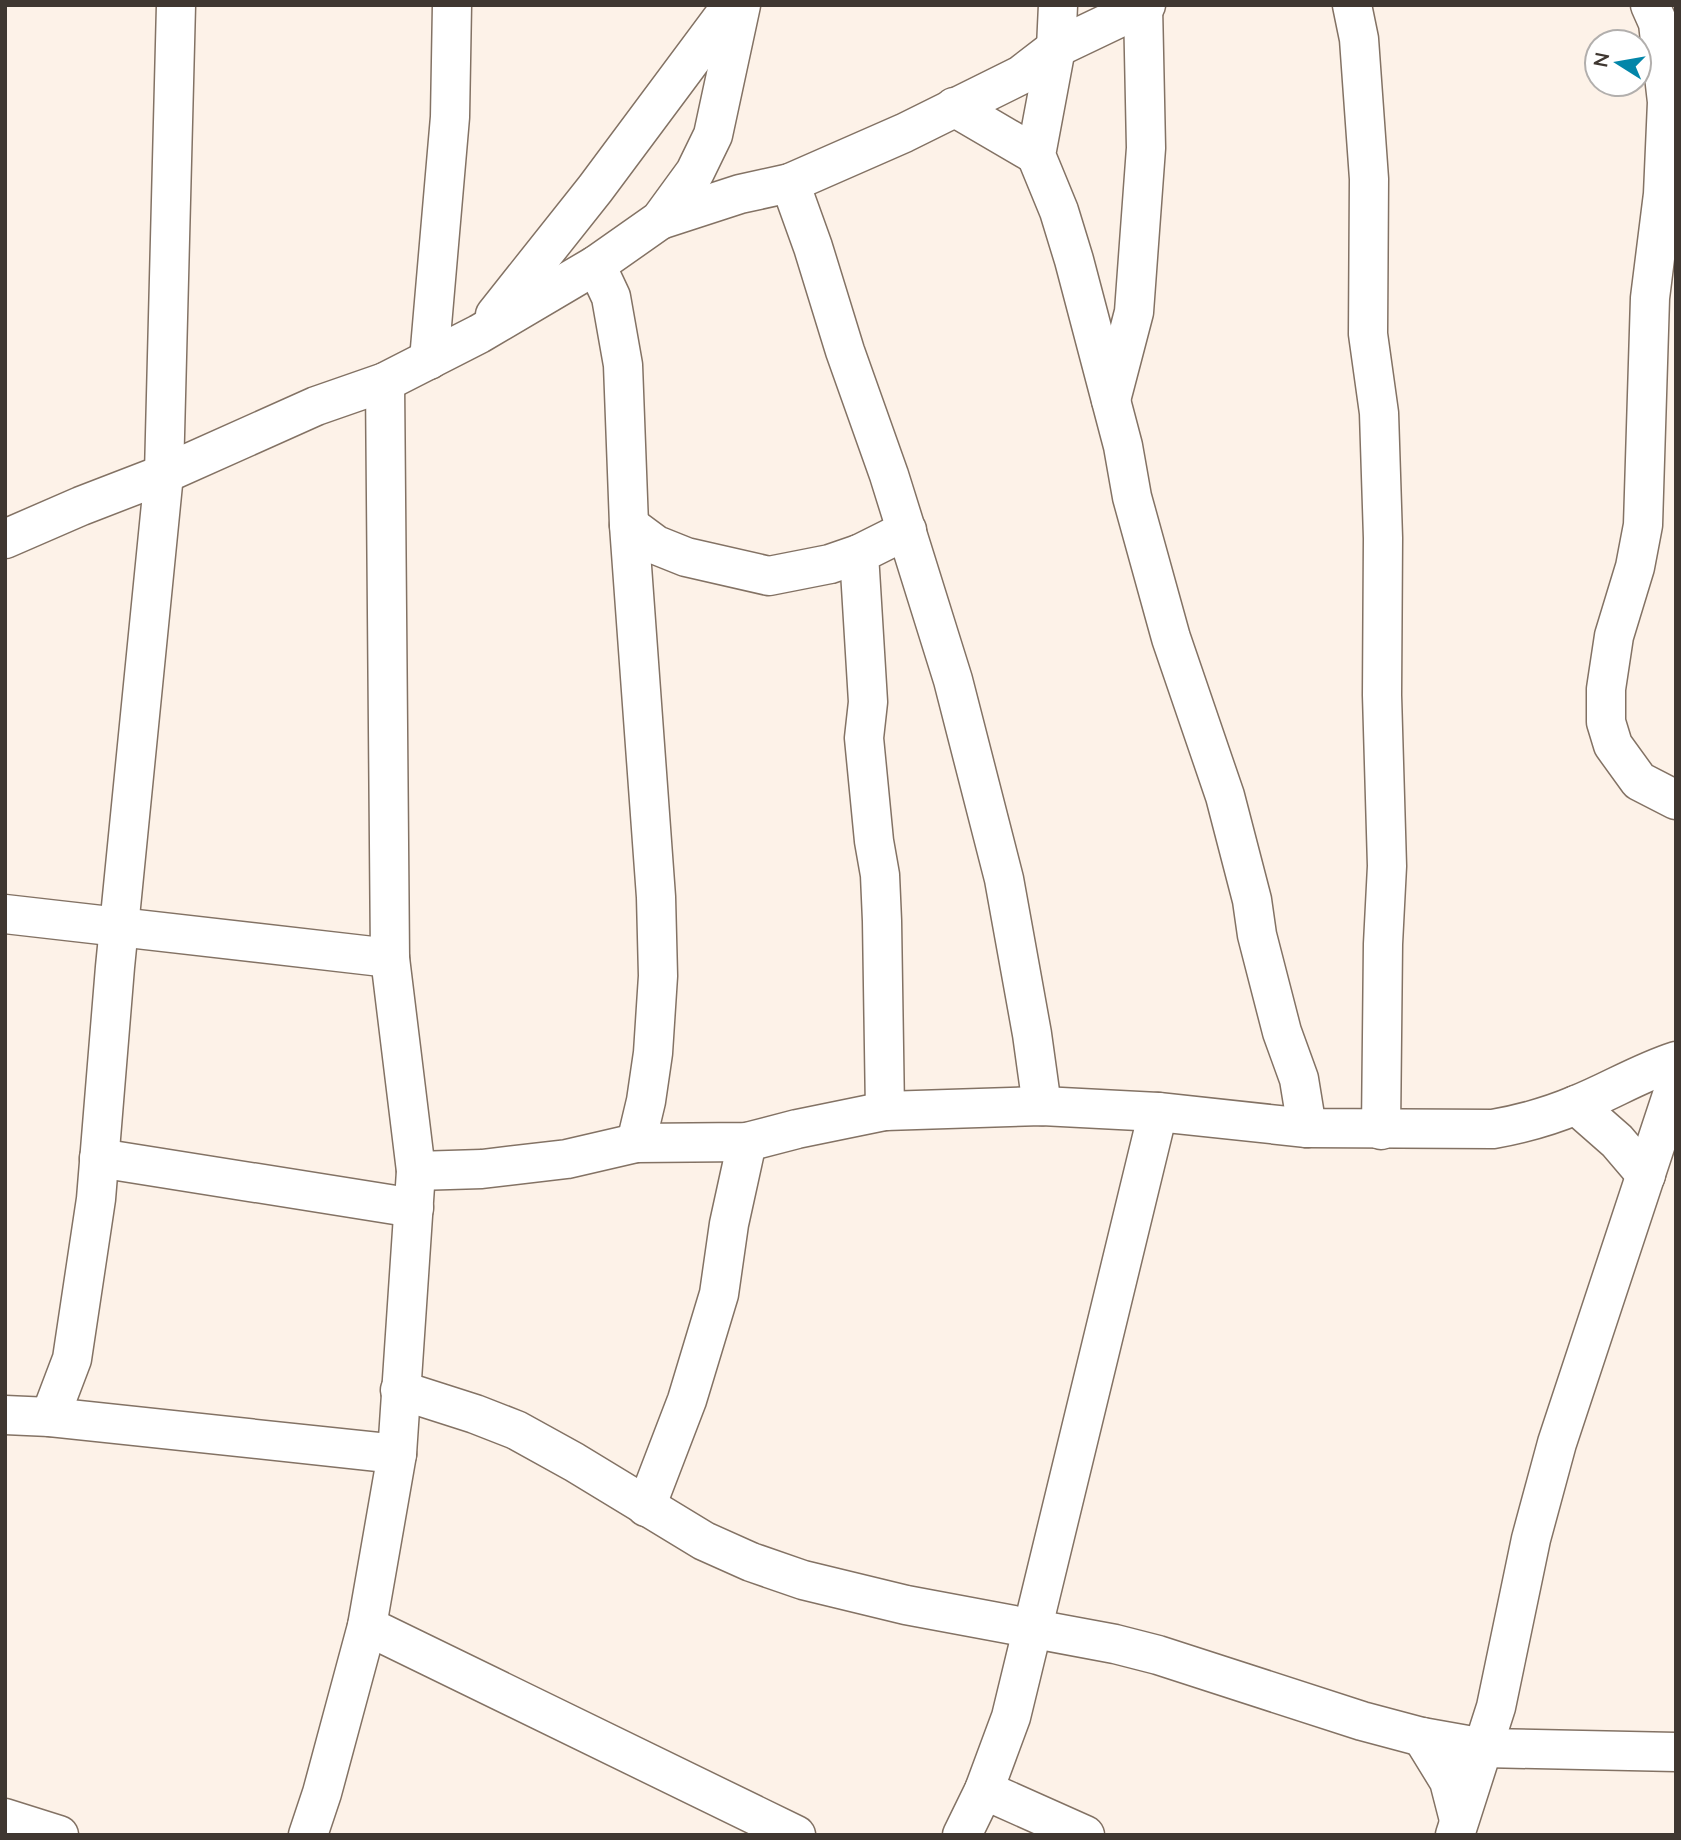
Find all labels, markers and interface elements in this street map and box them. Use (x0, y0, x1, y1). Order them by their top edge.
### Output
north arrow (1583, 28, 1653, 98)
text: N (1588, 50, 1614, 69)

